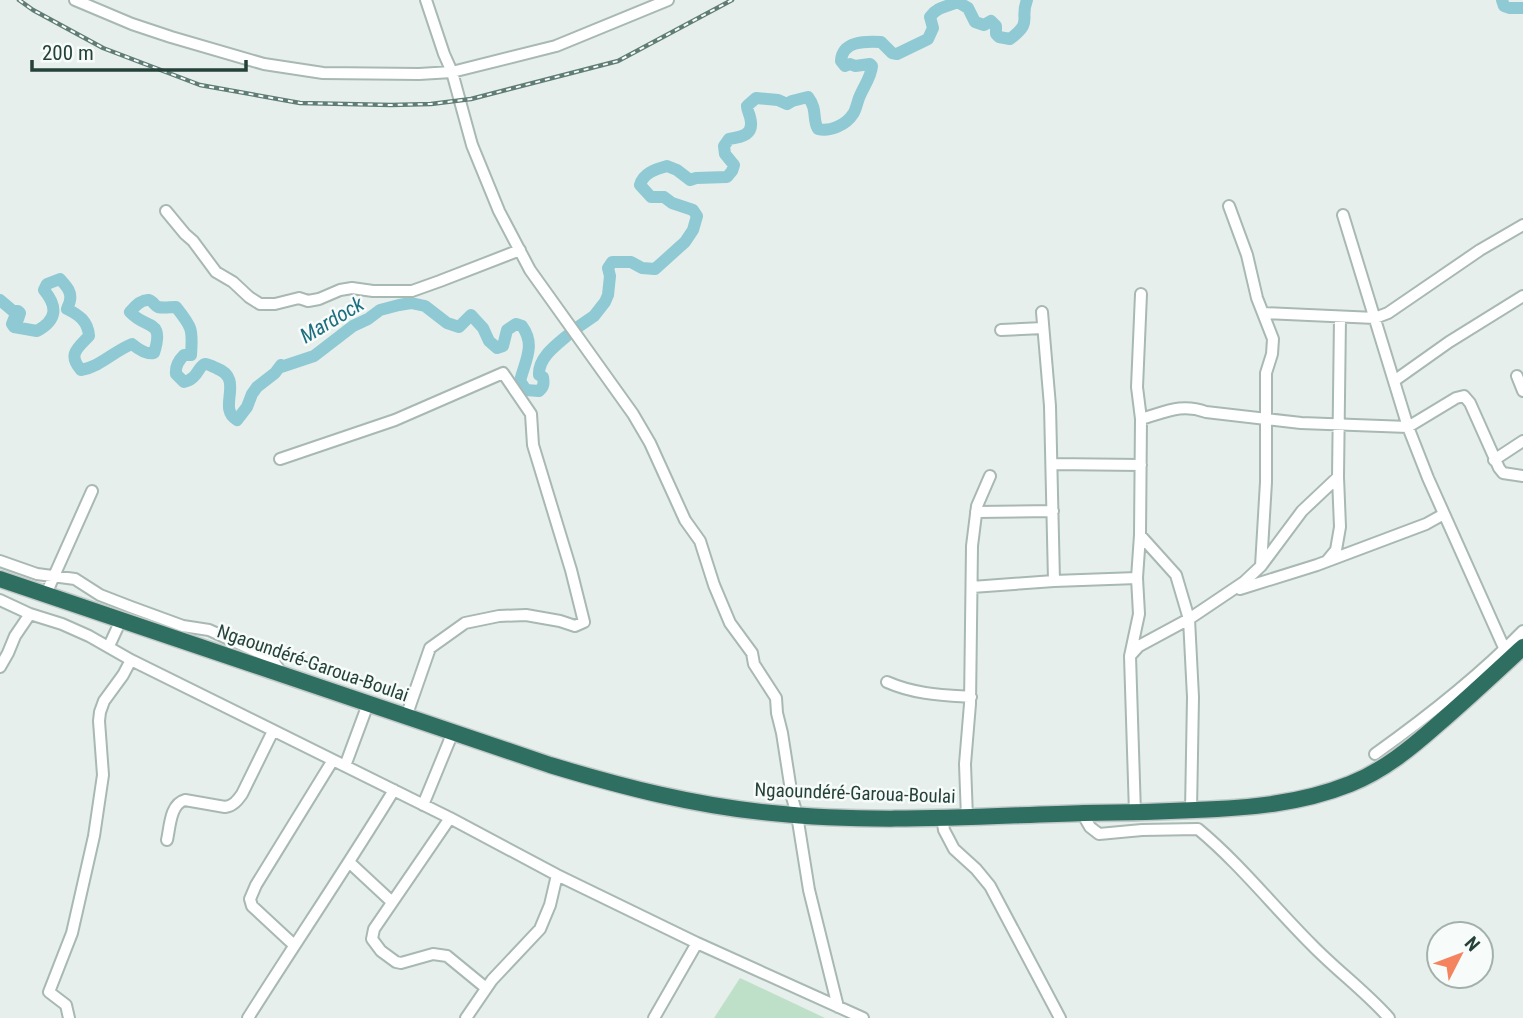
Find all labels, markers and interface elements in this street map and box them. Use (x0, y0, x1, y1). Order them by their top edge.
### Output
scale bar (32, 28, 245, 72)
text: 200 m (42, 41, 94, 65)
water label: Mardock (296, 291, 369, 348)
street label: Ngaoundéré-Garoua-Boulai (214, 619, 412, 707)
street label: Ngaoundéré-Garoua-Boulai (754, 778, 956, 808)
north arrow (1425, 920, 1495, 990)
text: N (1460, 932, 1485, 956)

